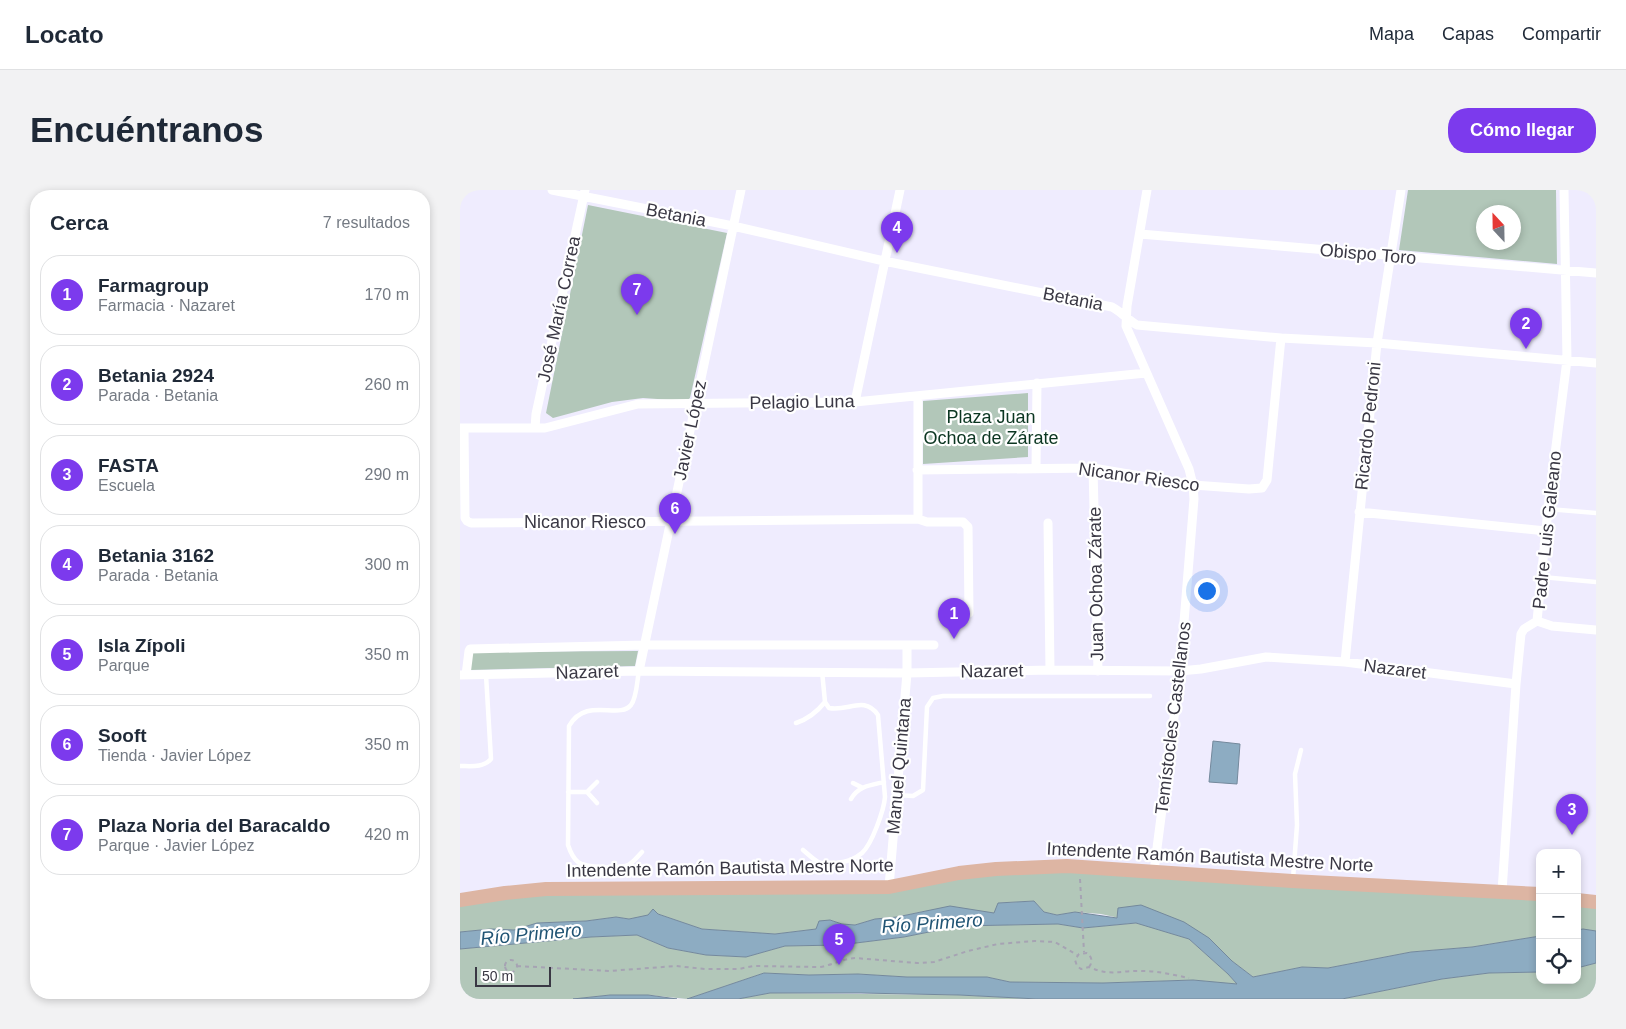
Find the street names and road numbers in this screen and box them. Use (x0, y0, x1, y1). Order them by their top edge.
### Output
street label: Betania (644, 199, 709, 231)
street label: José María Correa (534, 233, 584, 384)
street label: Obispo Toro (1319, 240, 1417, 268)
street label: Betania (1041, 283, 1106, 315)
street label: Ricardo Pedroni (1351, 361, 1385, 491)
street label: Javier López (670, 378, 710, 482)
street label: Pelagio Luna (749, 391, 856, 413)
street label: Padre Luis Galeano (1529, 450, 1565, 610)
street label: Nicanor Riesco (1077, 459, 1201, 495)
street label: Juan Ochoa Zárate (1085, 507, 1107, 661)
street label: Nicanor Riesco (524, 512, 646, 532)
street label: Temístocles Castellanos (1151, 620, 1195, 816)
street label: Nazaret (1363, 655, 1427, 683)
street label: Nazaret (960, 660, 1024, 682)
street label: Nazaret (555, 661, 619, 683)
street label: Manuel Quintana (883, 696, 915, 835)
street label: Intendente Ramón Bautista Mestre Norte (1046, 838, 1374, 876)
street label: Intendente Ramón Bautista Mestre Norte (566, 855, 894, 881)

